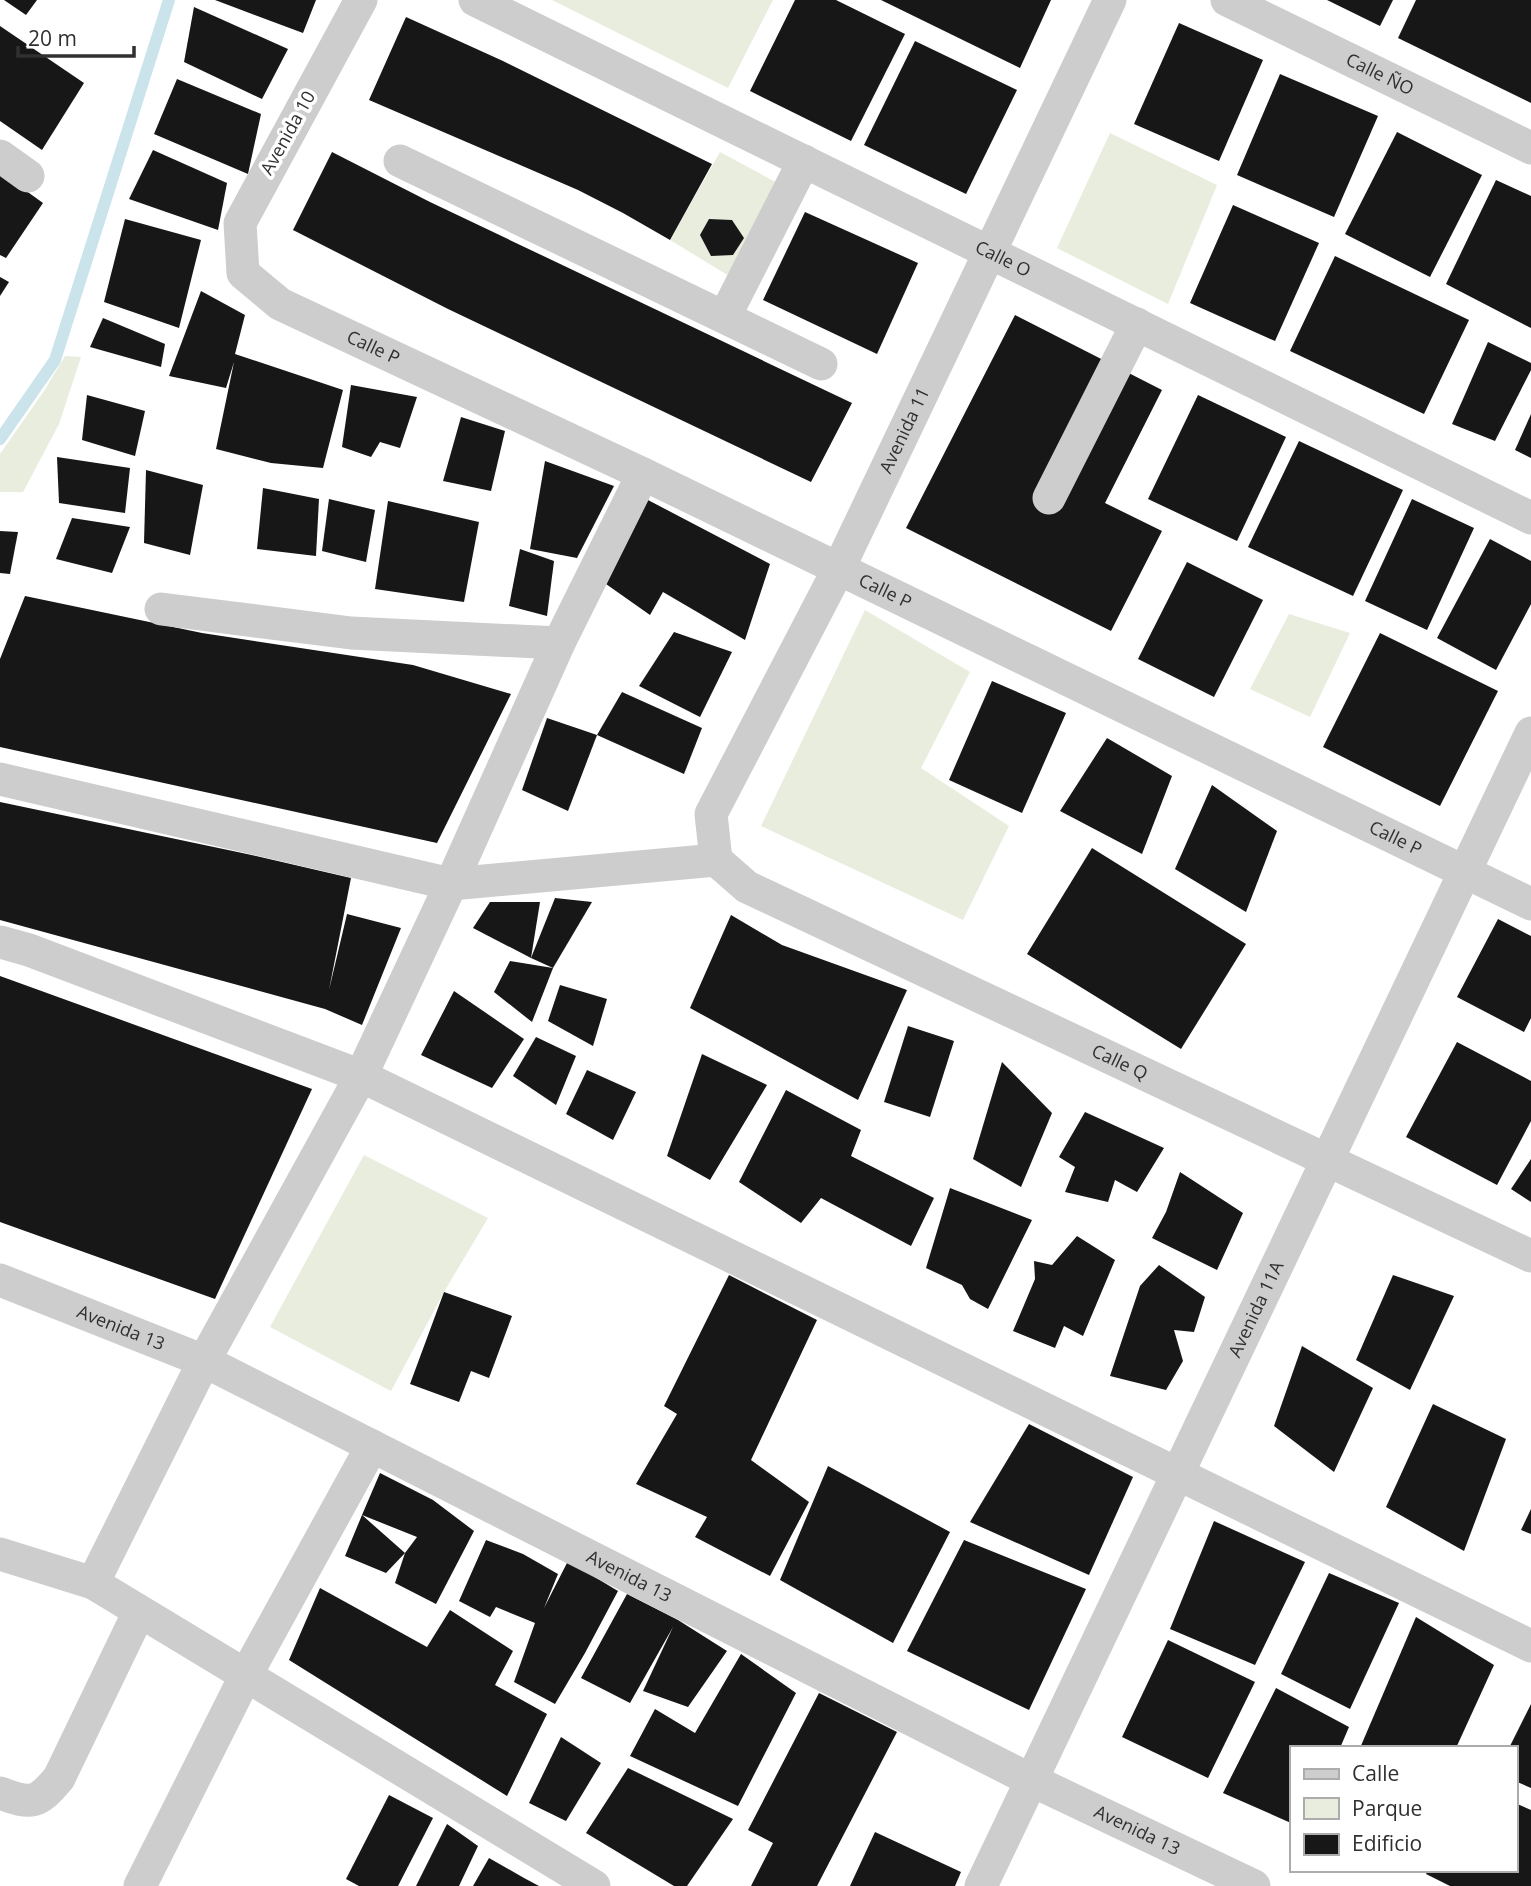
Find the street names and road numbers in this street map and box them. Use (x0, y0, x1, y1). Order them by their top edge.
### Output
street label: Calle ÑO (1342, 47, 1418, 100)
street label: Avenida 10 (254, 86, 320, 179)
street label: Calle O (971, 234, 1035, 282)
street label: Calle P (343, 324, 404, 370)
street label: Avenida 11 (873, 383, 934, 477)
street label: Calle P (855, 567, 916, 613)
street label: Calle P (1365, 814, 1426, 861)
street label: Calle Q (1088, 1038, 1152, 1085)
street label: Avenida 11A (1222, 1256, 1289, 1361)
street label: Avenida 13 (74, 1299, 169, 1355)
street label: Avenida 13 (583, 1544, 676, 1607)
street label: Avenida 13 (1091, 1799, 1184, 1860)

